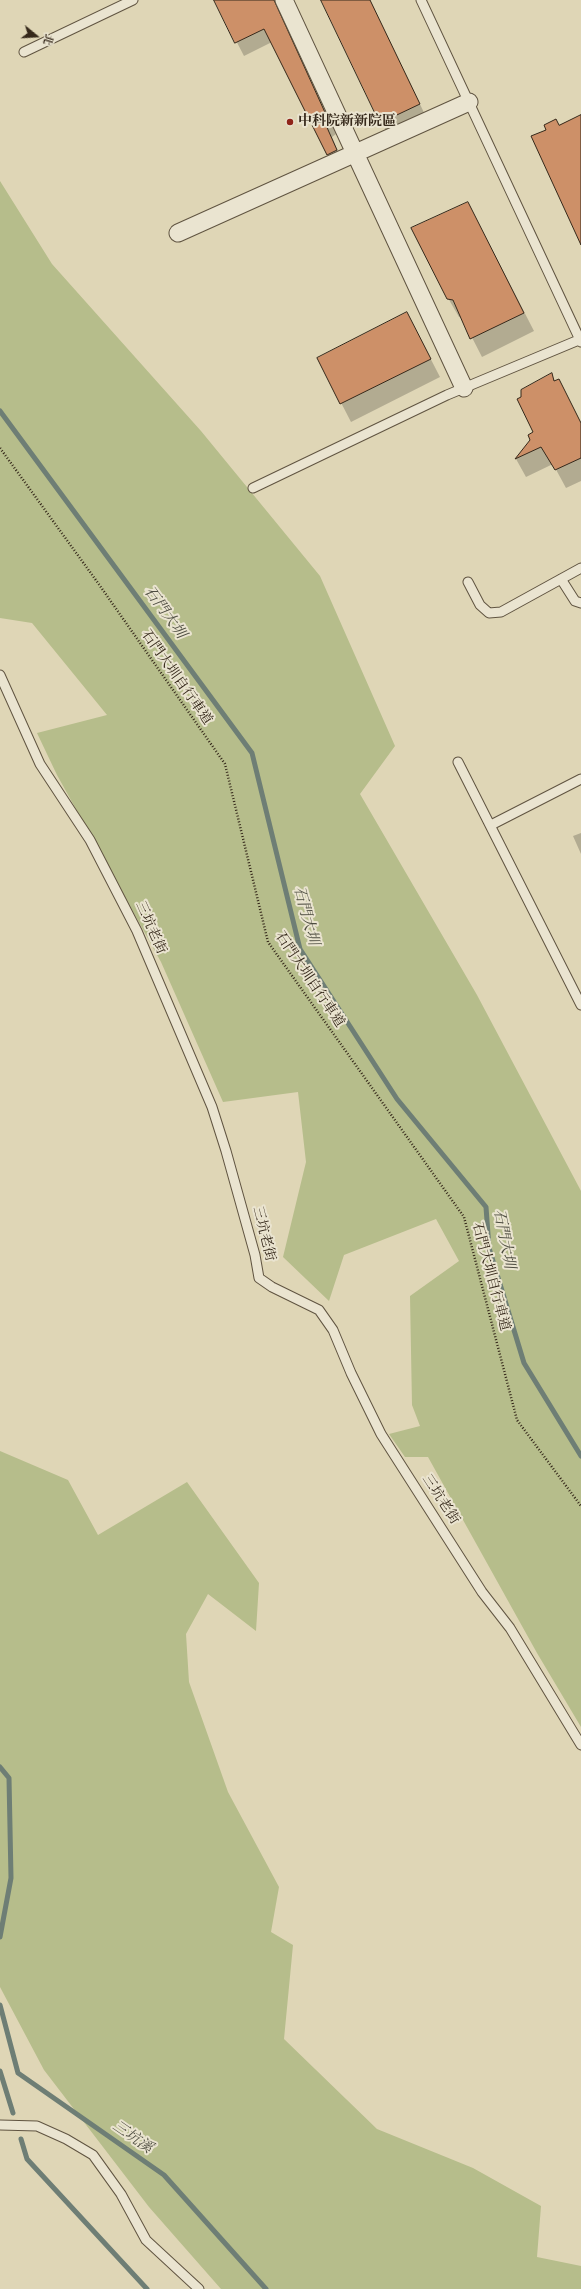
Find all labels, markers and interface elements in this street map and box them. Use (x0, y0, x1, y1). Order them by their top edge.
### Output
north arrow (16, 16, 56, 56)
text: 北 (39, 32, 56, 47)
place label: 中科院新新院區 (298, 114, 396, 130)
marker: 中科院新新院區 (285, 117, 295, 127)
water label: 石門大圳 (139, 583, 189, 643)
street label: 石門大圳自行車道 (137, 627, 215, 729)
water label: 石門大圳 (289, 885, 321, 947)
street label: 三坑老街 (131, 899, 169, 957)
street label: 石門大圳自行車道 (271, 929, 347, 1031)
street label: 三坑老街 (248, 1205, 278, 1263)
water label: 石門大圳 (488, 1208, 518, 1270)
street label: 石門大圳自行車道 (467, 1221, 513, 1333)
street label: 三坑老街 (418, 1472, 462, 1528)
water label: 三坑溪 (108, 2118, 156, 2158)

